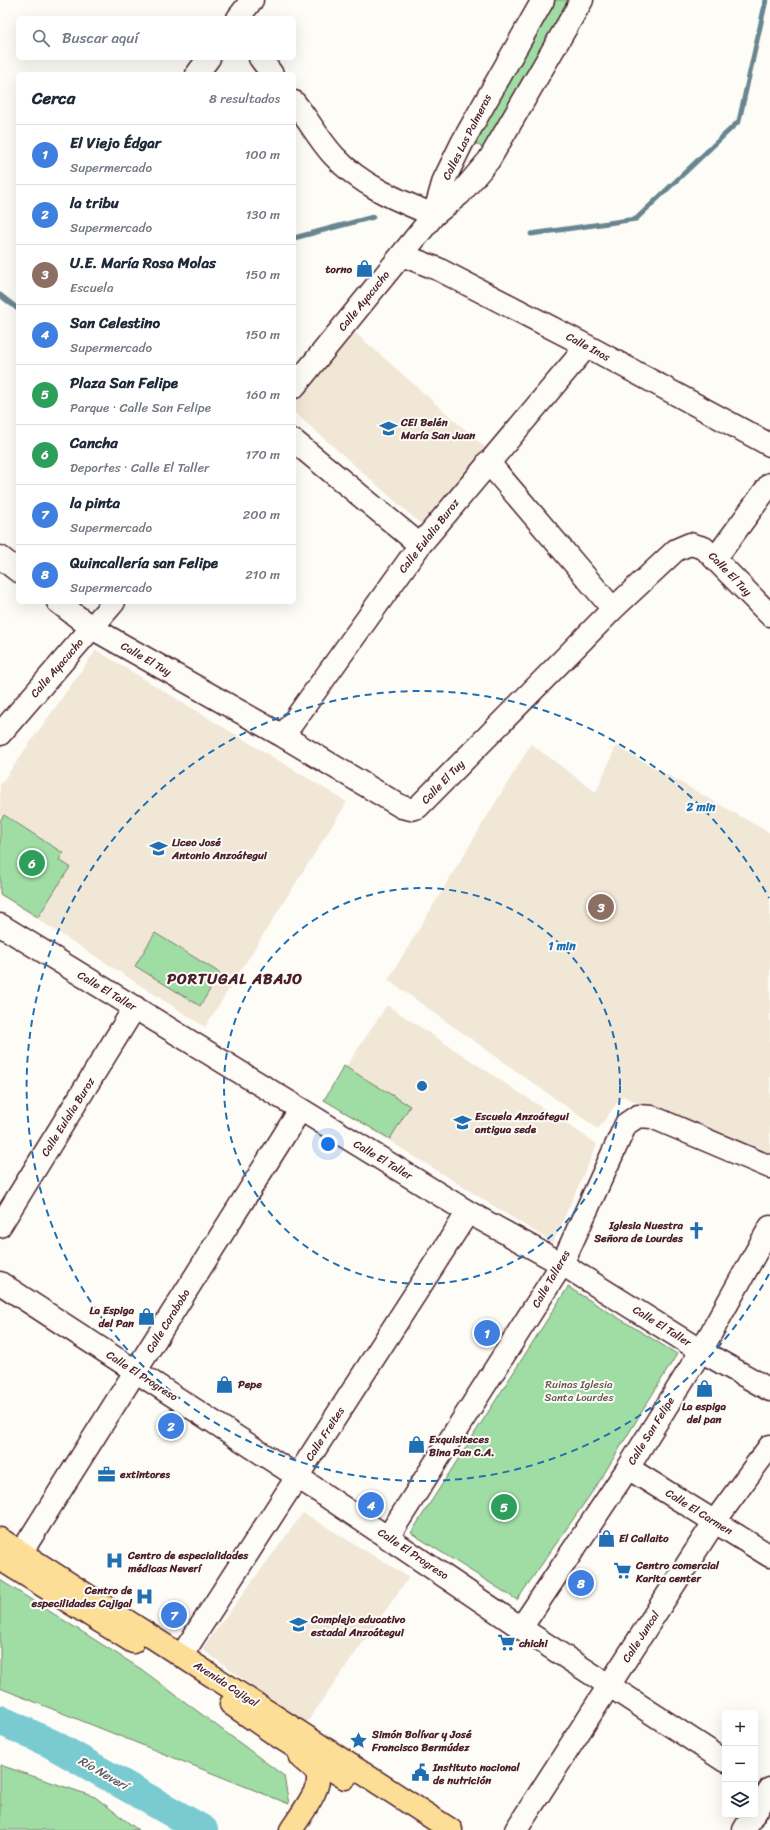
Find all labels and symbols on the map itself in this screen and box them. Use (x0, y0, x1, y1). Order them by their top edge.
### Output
street label: Calles Las Palmeras (437, 90, 497, 183)
shop icon: torno (355, 259, 375, 279)
place label: torno (326, 260, 352, 279)
street label: Calle Ayacucho (333, 266, 395, 336)
street label: Calle Inos (562, 327, 614, 367)
place label: CEI Belén María San Juan (400, 413, 475, 445)
school or university icon: CEI Belén María San Juan (378, 418, 398, 438)
street label: Calle Eulalia Buroz (394, 494, 465, 578)
street label: Calle El Tuy (704, 547, 756, 601)
street label: Calle Ayacucho (26, 634, 89, 702)
street label: Calle El Tuy (117, 637, 175, 681)
street label: Calle El Tuy (417, 755, 469, 809)
text: 2 min (685, 796, 716, 818)
place label: Liceo José Antonio Anzoátegui (171, 833, 268, 865)
school or university icon: Liceo José Antonio Anzoátegui (149, 838, 169, 858)
pin: 6 (19, 848, 45, 878)
pin: 3 (588, 892, 614, 922)
text: 1 min (548, 935, 576, 957)
street label: Calle El Taller (74, 966, 141, 1016)
district label: PORTUGAL ABAJO (167, 966, 303, 992)
street label: Calle Eulalia Buroz (36, 1073, 100, 1160)
centre of rings (415, 1079, 429, 1093)
place label: Escuela Anzoátegui antigua sede (474, 1107, 570, 1139)
school or university icon: Escuela Anzoátegui antigua sede (452, 1112, 472, 1132)
your location (318, 1134, 338, 1154)
street label: Calle El Taller (350, 1135, 417, 1185)
place label: Iglesia Nuestra Señora de Lourdes (593, 1216, 684, 1248)
church icon: Iglesia Nuestra Señora de Lourdes (686, 1221, 706, 1241)
street label: Calle Talleres (527, 1246, 576, 1312)
street label: Calle Carabobo (141, 1285, 196, 1357)
street label: Calle El Taller (629, 1300, 696, 1352)
place label: La Espiga del Pan (89, 1301, 134, 1333)
shop icon: La Espiga del Pan (137, 1306, 157, 1326)
pin: 1 (474, 1318, 500, 1348)
street label: Calle El Progreso (102, 1346, 182, 1407)
shop icon: Pepe (215, 1374, 235, 1394)
place label: Pepe (238, 1375, 262, 1394)
park label: Ruinas Iglesia Santa Lourdes (545, 1375, 614, 1407)
shop icon: La espiga del pan (694, 1378, 714, 1398)
street label: Calle San Felipe (622, 1393, 680, 1469)
place label: La espiga del pan (682, 1397, 727, 1429)
street label: Calle Freites (300, 1402, 350, 1465)
pin: 2 (158, 1411, 184, 1441)
place label: Exquisiteces Bina Pan C.A. (429, 1430, 495, 1462)
shop icon: Exquisiteces Bina Pan C.A. (406, 1435, 426, 1455)
office icon: extintores (97, 1464, 117, 1484)
place label: extintores (119, 1465, 171, 1484)
street label: Calle El Carmen (662, 1484, 736, 1540)
pin: 4 (358, 1490, 384, 1520)
pin: 5 (491, 1492, 517, 1522)
street label: Calle El Progreso (374, 1523, 453, 1585)
shop icon: El Callaito (596, 1528, 616, 1548)
place label: El Callaito (619, 1529, 669, 1548)
place label: Centro de especialidades médicas Neverí (127, 1546, 249, 1578)
hospital icon: Centro de especialidades médicas Neverí (105, 1551, 125, 1571)
place label: Centro comercial Karita center (635, 1556, 720, 1588)
supermarket icon: Centro comercial Karita center (613, 1561, 633, 1581)
pin: 8 (568, 1568, 594, 1598)
place label: Centro de especilidades Cajigal (31, 1581, 133, 1613)
hospital icon: Centro de especilidades Cajigal (135, 1586, 155, 1606)
pin: 7 (161, 1600, 187, 1630)
street label: Calle Juncal (617, 1607, 665, 1667)
place label: Complejo educativo estadal Anzoátegui (310, 1610, 406, 1642)
school or university icon: Complejo educativo estadal Anzoátegui (288, 1615, 308, 1635)
supermarket icon: chichi (496, 1633, 516, 1653)
place label: chichi (518, 1634, 549, 1653)
street label: Avenida Cajigal (189, 1655, 263, 1713)
place label: Simón Bolívar y José Francisco Bermúdez (371, 1725, 472, 1757)
place icon: Simón Bolívar y José Francisco Bermúdez (349, 1730, 369, 1750)
water label: Río Neverí (74, 1750, 135, 1798)
place label: Instituto nacional de nutrición (432, 1758, 521, 1790)
public building icon: Instituto nacional de nutrición (410, 1763, 430, 1783)

